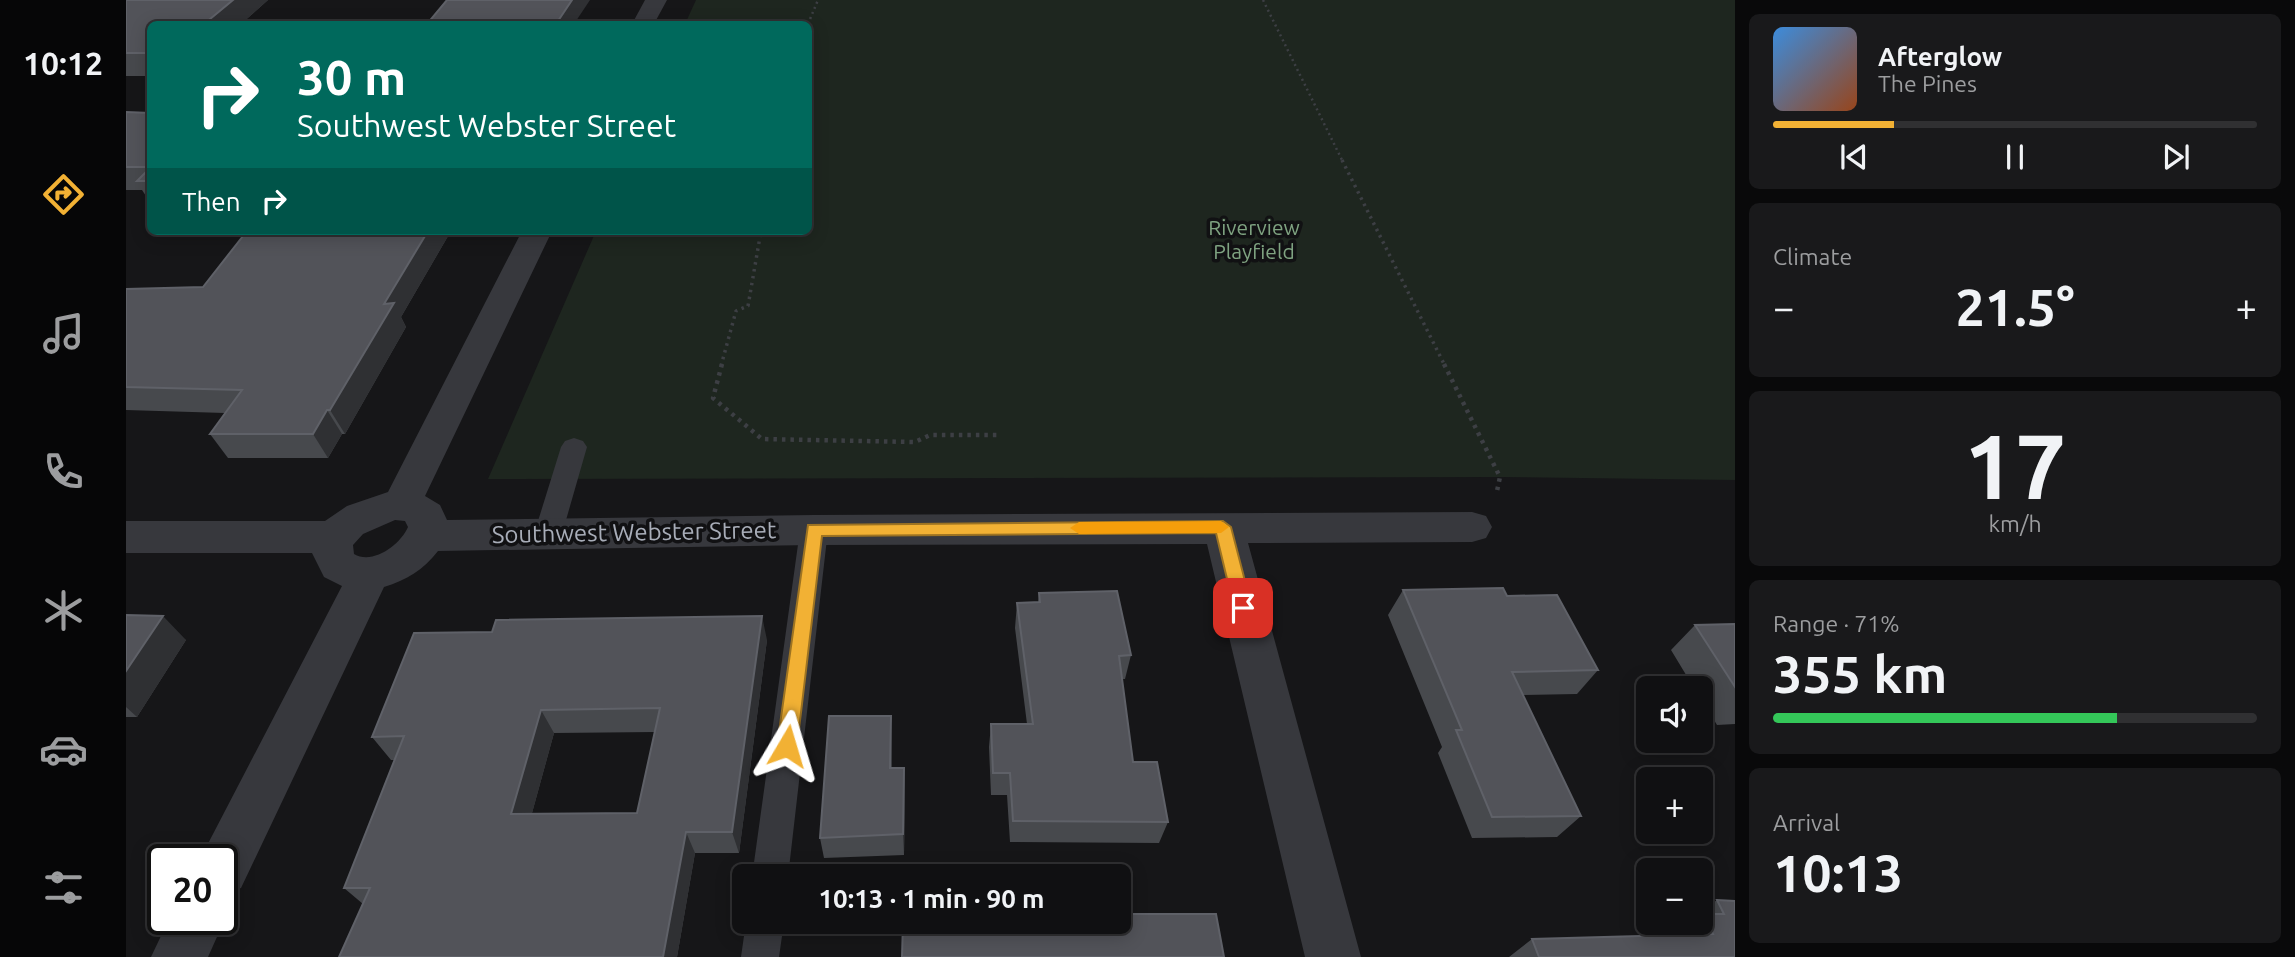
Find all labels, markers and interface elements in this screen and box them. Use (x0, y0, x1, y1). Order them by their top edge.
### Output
text: Afterglow (1878, 42, 2002, 71)
text: 10:12 (23, 45, 103, 81)
icon: right (182, 49, 273, 140)
text: 30 m (297, 49, 406, 104)
text: The Pines (1878, 71, 1977, 96)
text: Southwest Webster Street (297, 107, 676, 143)
icon: previous (1835, 138, 1873, 176)
icon: pause (1996, 138, 2034, 176)
icon: next (2157, 138, 2195, 176)
icon: directions (39, 170, 88, 219)
icon: right (255, 182, 293, 220)
text: Then (182, 187, 241, 216)
park label: Riverview Playfield (1208, 215, 1300, 263)
text: Climate (1773, 244, 1852, 269)
text: 21.5° (1955, 278, 2075, 336)
text: − (1773, 286, 1794, 328)
text: + (2236, 286, 2257, 328)
icon: music (39, 309, 88, 358)
text: 17 (1964, 414, 2066, 516)
icon: phone (39, 447, 88, 496)
text: km/h (1988, 511, 2042, 536)
street label: Southwest Webster Street (492, 516, 777, 548)
pin (1213, 578, 1273, 638)
icon: climate (39, 586, 88, 635)
icon: arrive (1224, 589, 1262, 627)
text: Range · 71% (1773, 611, 1900, 636)
text: 355 km (1773, 645, 1947, 703)
map controls (1636, 676, 1713, 935)
button: sound (1636, 676, 1713, 753)
position arrow (750, 709, 824, 783)
icon: car (39, 725, 88, 774)
button: + (1636, 767, 1713, 844)
text: Arrival (1773, 810, 1840, 835)
speed limit sign: 20 (147, 844, 238, 935)
text: 10:13 (1773, 844, 1903, 902)
button: − (1636, 858, 1713, 935)
icon: filters (39, 863, 88, 912)
text: 10:13 · 1 min · 90 m (818, 884, 1045, 913)

